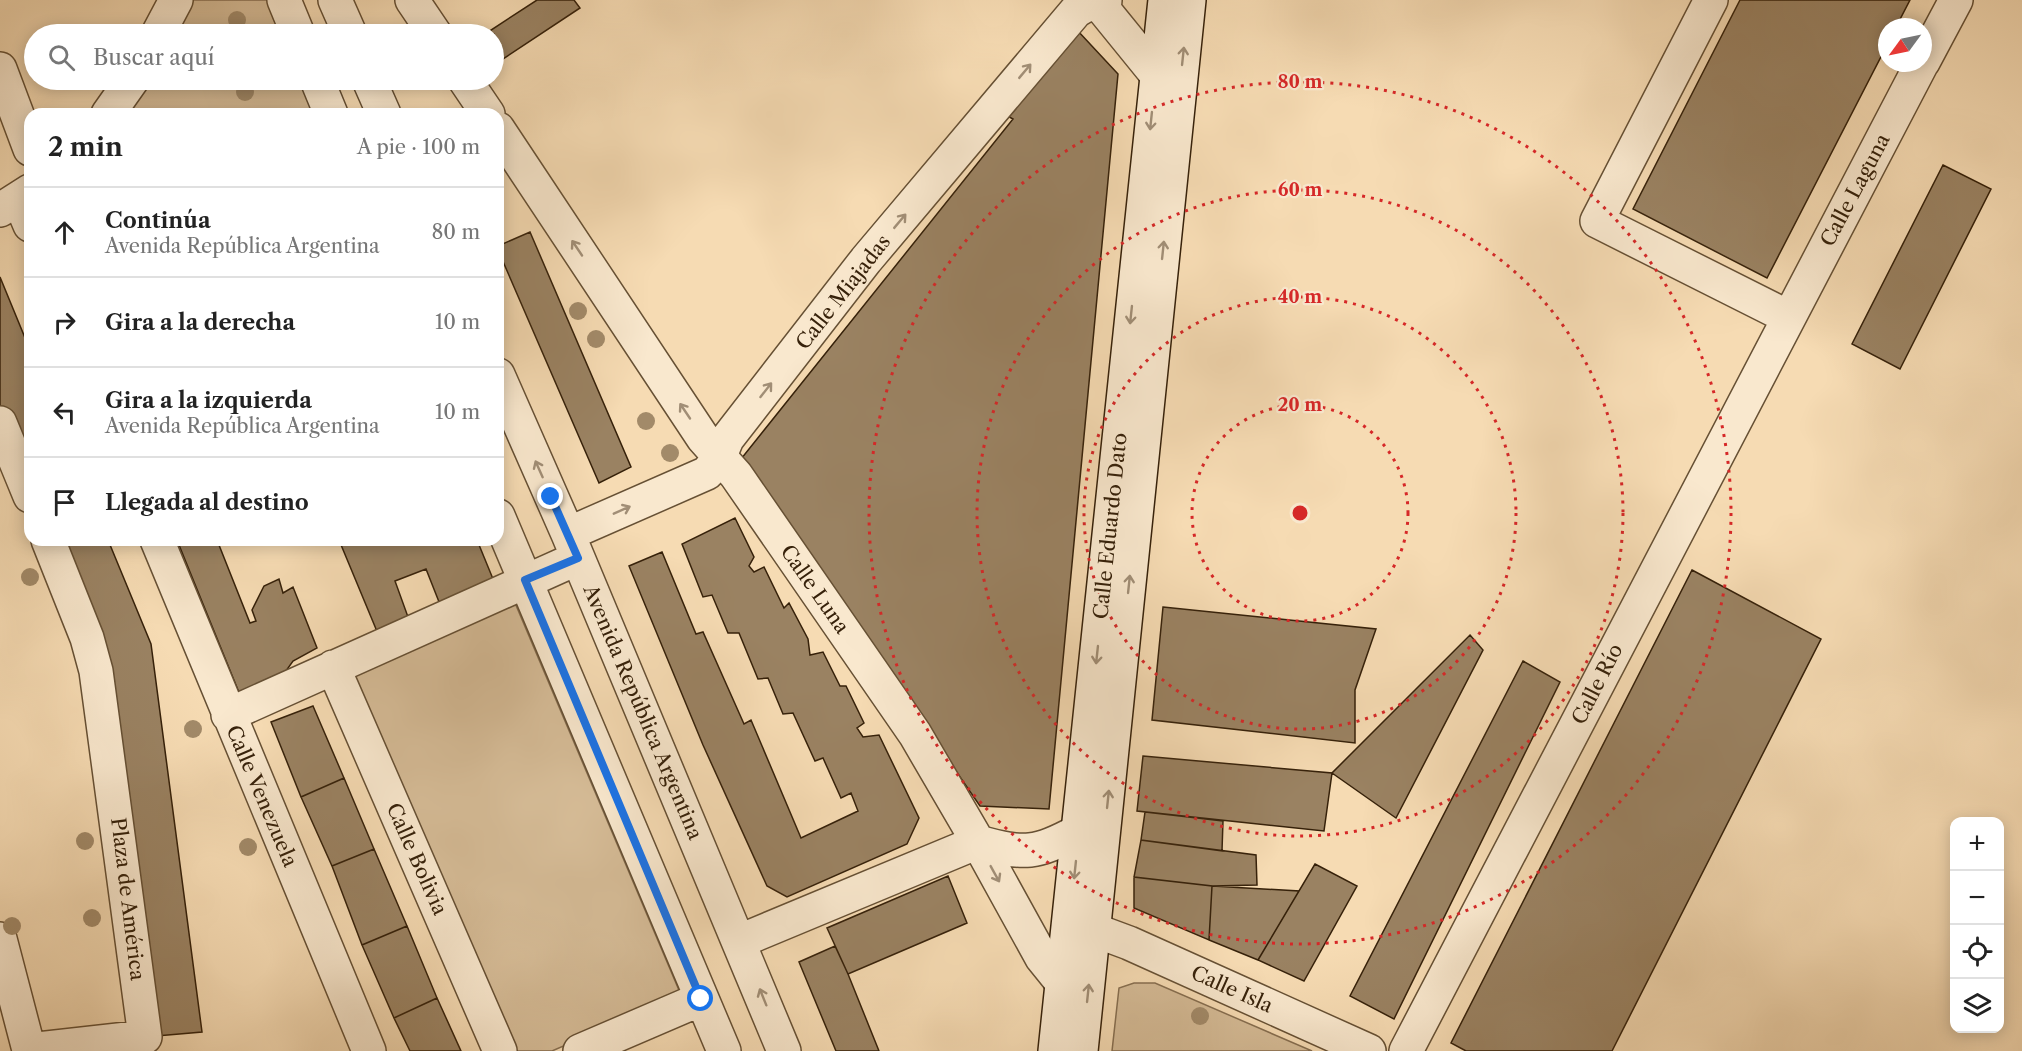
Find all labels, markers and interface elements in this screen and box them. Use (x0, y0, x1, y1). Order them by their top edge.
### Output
north arrow (1878, 18, 1932, 72)
search box (24, 24, 504, 90)
icon: search (45, 41, 78, 74)
text: Buscar aquí (93, 44, 215, 71)
one-way arrow (1178, 47, 1189, 66)
one-way arrow (1018, 64, 1031, 80)
text: 80 m (1277, 71, 1323, 93)
one-way arrow (1146, 110, 1157, 130)
street label: Calle Laguna (1815, 129, 1895, 250)
text: 2 min (48, 131, 123, 163)
text: A pie · 100 m (357, 135, 480, 159)
text: 60 m (1278, 179, 1322, 201)
text: Continúa (105, 207, 211, 234)
one-way arrow (893, 213, 906, 229)
icon: ahead (48, 216, 81, 249)
text: 80 m (432, 220, 480, 244)
street label: Calle Miajadas (791, 230, 895, 354)
text: Avenida República Argentina (105, 234, 380, 258)
one-way arrow (571, 240, 583, 257)
one-way arrow (1158, 241, 1169, 260)
text: 40 m (1278, 286, 1322, 308)
one-way arrow (1125, 304, 1136, 324)
icon: right (48, 306, 81, 339)
text: Gira a la derecha (105, 309, 295, 336)
text: 10 m (435, 310, 480, 334)
one-way arrow (759, 382, 772, 398)
text: Gira a la izquierda (105, 387, 312, 414)
text: 20 m (1278, 394, 1322, 416)
icon: left (48, 396, 81, 429)
text: 10 m (435, 400, 480, 424)
one-way arrow (679, 403, 691, 419)
text: Avenida República Argentina (105, 414, 380, 438)
street label: Calle Eduardo Dato (1088, 432, 1132, 620)
one-way arrow (533, 460, 544, 479)
route end (537, 483, 563, 509)
icon: arrive (48, 486, 81, 519)
text: Llegada al destino (105, 489, 309, 516)
centre of rings (1290, 503, 1310, 523)
one-way arrow (612, 504, 630, 516)
street label: Calle Luna (776, 540, 855, 638)
one-way arrow (1124, 575, 1135, 594)
street label: Avenida República Argentina (578, 580, 708, 843)
street label: Calle Río (1566, 640, 1628, 728)
one-way arrow (1091, 645, 1102, 664)
street label: Calle Venezuela (221, 722, 303, 871)
one-way arrow (1103, 789, 1114, 809)
street label: Calle Bolivia (382, 799, 453, 919)
street label: Plaza de América (106, 816, 150, 982)
map controls (1950, 817, 2004, 1033)
button: + (1950, 817, 2004, 871)
one-way arrow (1069, 859, 1080, 879)
one-way arrow (990, 864, 1001, 882)
button: − (1950, 871, 2004, 925)
button: locate (1950, 925, 2004, 979)
street label: Calle Isla (1187, 960, 1277, 1018)
button: layers (1950, 979, 2004, 1033)
one-way arrow (1082, 983, 1093, 1003)
route start (687, 985, 713, 1011)
one-way arrow (756, 988, 767, 1006)

